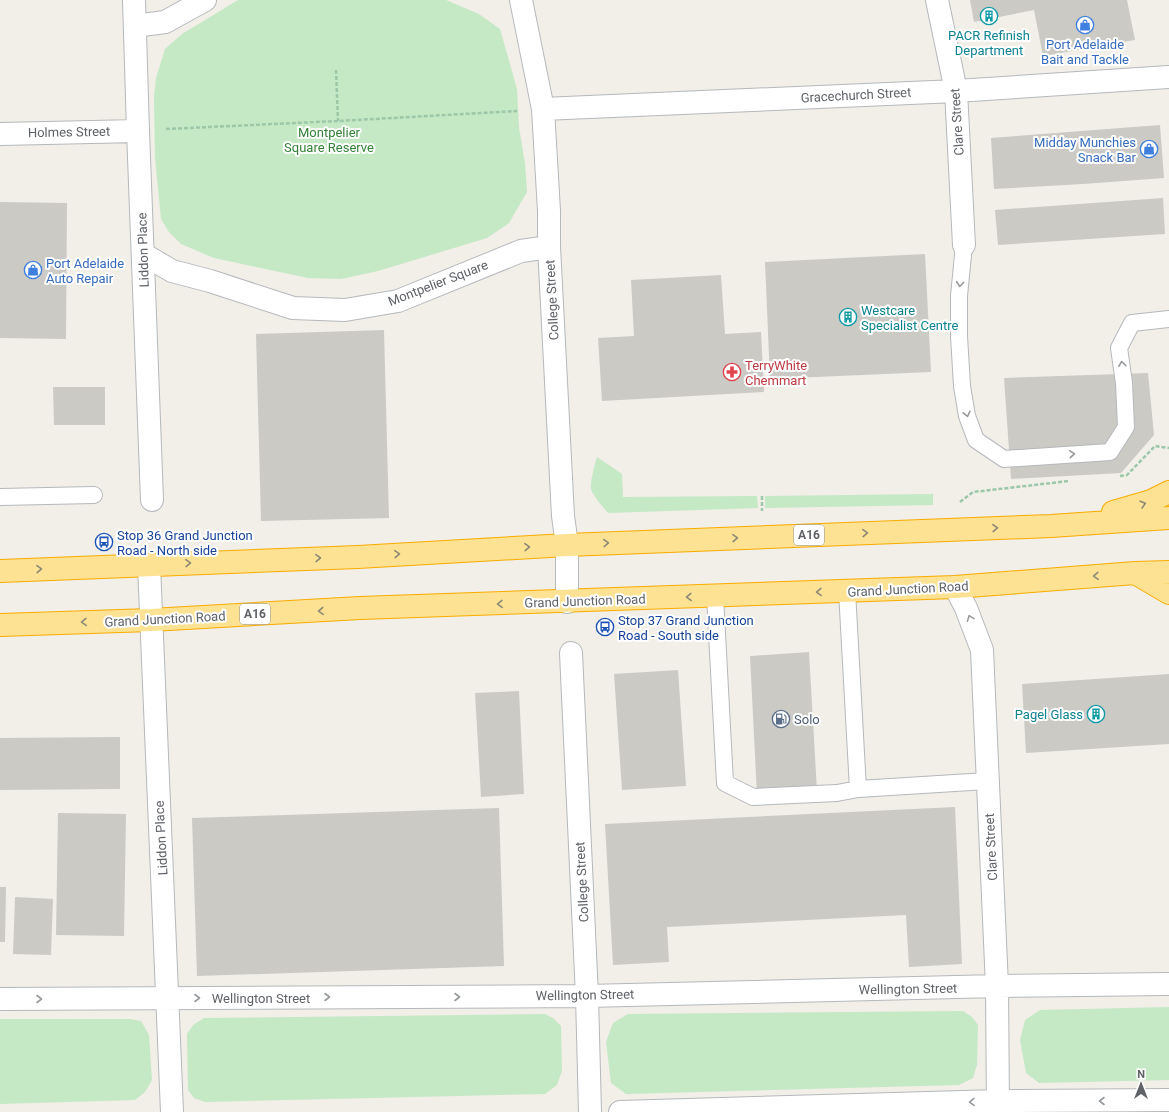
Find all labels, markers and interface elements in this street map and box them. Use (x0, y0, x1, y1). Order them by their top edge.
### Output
building icon: PACR Refinish Department (979, 6, 999, 26)
shop icon: Port Adelaide Bait and Tackle (1075, 15, 1095, 35)
place label: PACR Refinish Department (948, 28, 1030, 58)
place label: Port Adelaide Bait and Tackle (1041, 37, 1129, 67)
street label: Gracechurch Street (800, 85, 912, 105)
street label: Clare Street (947, 88, 967, 156)
street label: Holmes Street (28, 124, 110, 140)
park label: Montpelier Square Reserve (284, 125, 374, 155)
place label: Midday Munchies Snack Bar (1034, 135, 1137, 165)
shop icon: Midday Munchies Snack Bar (1139, 139, 1159, 159)
street label: Liddon Place (134, 212, 152, 288)
place label: Port Adelaide Auto Repair (46, 256, 124, 286)
street label: Montpelier Square (386, 257, 490, 309)
street label: College Street (542, 259, 562, 341)
shop icon: Port Adelaide Auto Repair (23, 260, 43, 280)
one-way arrow (956, 281, 965, 287)
place label: Westcare Specialist Centre (861, 303, 959, 333)
building icon: Westcare Specialist Centre (838, 307, 858, 327)
place label: TerryWhite Chemmart (745, 358, 807, 388)
one-way arrow (1117, 361, 1126, 367)
pharmacy icon: TerryWhite Chemmart (722, 362, 742, 382)
one-way arrow (963, 410, 971, 417)
one-way arrow (1069, 450, 1075, 459)
one-way arrow (1140, 500, 1147, 508)
one-way arrow (992, 524, 998, 532)
road number: A16 (794, 525, 824, 545)
place label: Stop 36 Grand Junction Road - North side (117, 528, 253, 558)
one-way arrow (862, 529, 868, 537)
bus stop icon: Stop 36 Grand Junction Road - North side (94, 532, 114, 552)
one-way arrow (732, 534, 738, 542)
one-way arrow (603, 539, 609, 548)
one-way arrow (524, 543, 530, 551)
one-way arrow (394, 550, 400, 559)
one-way arrow (315, 554, 321, 563)
one-way arrow (185, 559, 191, 568)
one-way arrow (36, 565, 42, 574)
one-way arrow (1093, 572, 1099, 581)
street label: Grand Junction Road (847, 578, 969, 600)
one-way arrow (816, 588, 822, 597)
street label: Grand Junction Road (524, 591, 646, 611)
one-way arrow (686, 593, 692, 601)
one-way arrow (497, 600, 503, 608)
road number: A16 (240, 604, 270, 624)
one-way arrow (318, 606, 324, 615)
street label: Grand Junction Road (104, 608, 226, 630)
place label: Stop 37 Grand Junction Road - South side (618, 613, 754, 643)
one-way arrow (966, 615, 974, 622)
bus stop icon: Stop 37 Grand Junction Road - South side (595, 617, 615, 637)
one-way arrow (81, 618, 87, 627)
building icon: Pagel Glass (1086, 704, 1106, 724)
place label: Pagel Glass (1015, 707, 1083, 722)
fuel station icon: Solo (771, 709, 791, 729)
place label: Solo (794, 712, 820, 727)
street label: Liddon Place (152, 800, 170, 876)
street label: Clare Street (982, 813, 1000, 881)
street label: College Street (572, 841, 592, 923)
street label: Wellington Street (859, 981, 957, 997)
street label: Wellington Street (536, 987, 634, 1003)
street label: Wellington Street (212, 991, 310, 1006)
one-way arrow (324, 993, 330, 1001)
one-way arrow (454, 993, 460, 1001)
one-way arrow (194, 994, 200, 1002)
one-way arrow (36, 995, 42, 1003)
north arrow (1121, 1064, 1161, 1104)
text: N (1137, 1068, 1145, 1081)
one-way arrow (1099, 1097, 1105, 1105)
one-way arrow (969, 1098, 975, 1106)

